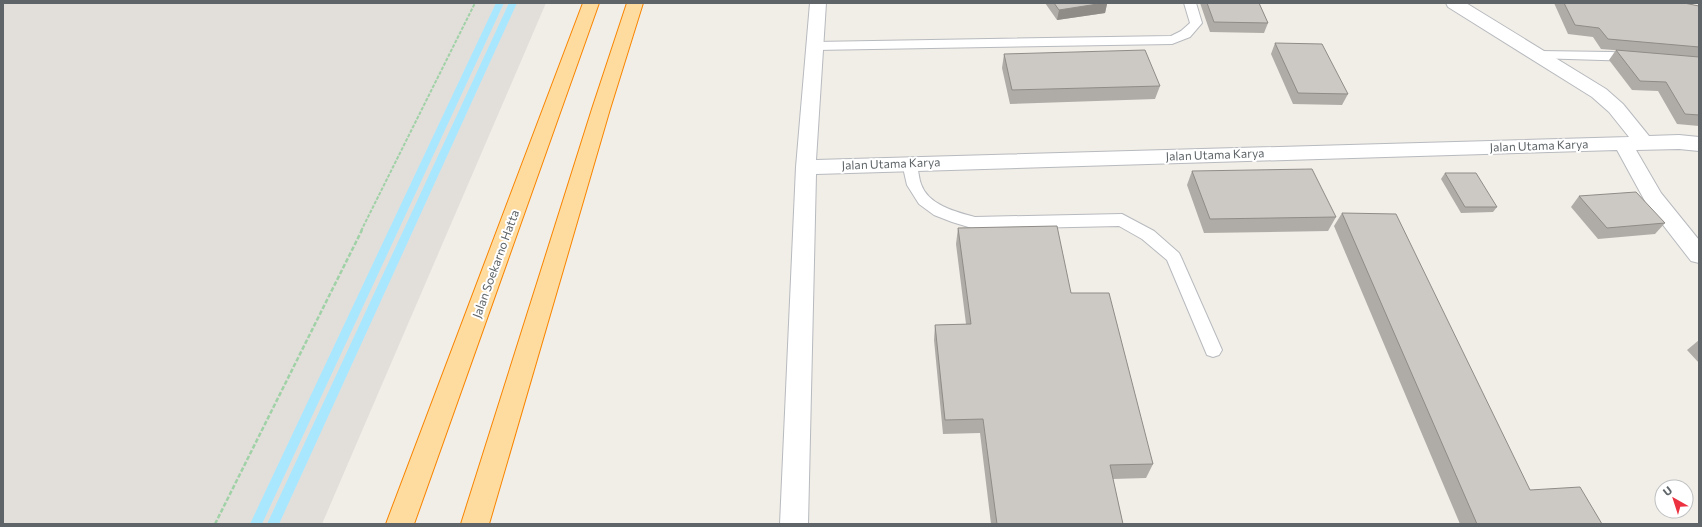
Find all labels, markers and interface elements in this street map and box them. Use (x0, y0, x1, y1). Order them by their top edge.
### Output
street label: Jalan Utama Karya (1489, 136, 1589, 155)
street label: Jalan Utama Karya (1165, 145, 1265, 164)
street label: Jalan Utama Karya (841, 154, 941, 173)
street label: Jalan Soekarno Hatta (469, 208, 522, 320)
north arrow (1654, 479, 1694, 519)
text: U (1660, 483, 1675, 498)

